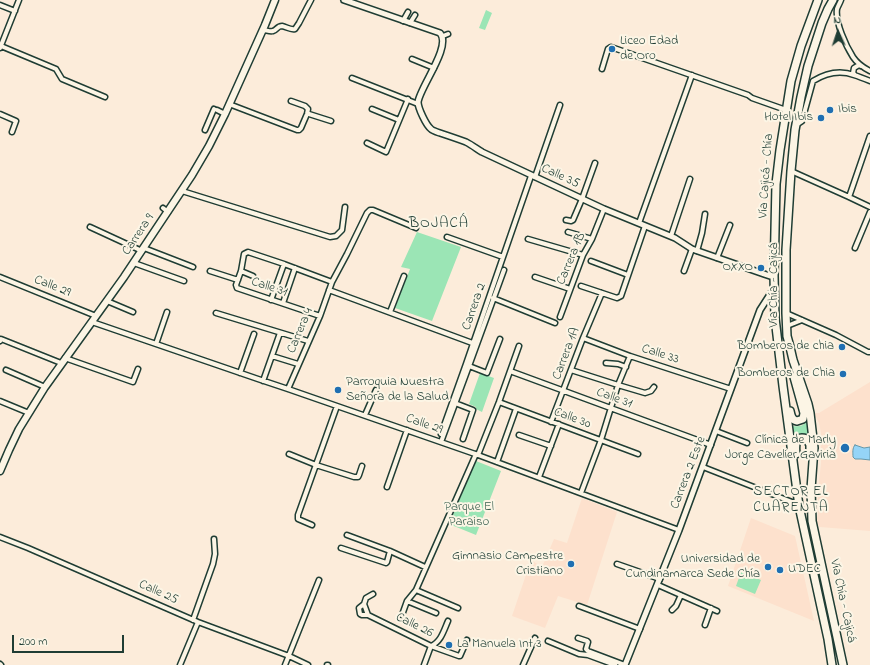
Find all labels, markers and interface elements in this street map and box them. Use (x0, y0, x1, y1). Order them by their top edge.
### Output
north arrow (818, 12, 858, 52)
text: N (833, 12, 842, 28)
place label: Liceo Edad de Oro (620, 34, 678, 65)
marker: Liceo Edad de Oro (607, 44, 617, 54)
place label: Ibis (838, 102, 857, 118)
marker: Ibis (825, 105, 835, 115)
place label: Hotel Ibis (764, 110, 813, 126)
marker: Hotel Ibis (816, 113, 826, 123)
street label: Vía Cajicá - Chía (756, 133, 778, 219)
street label: Calle 35 (538, 161, 582, 193)
street label: Carrera 9 (120, 211, 158, 259)
district label: BOJACÁ (409, 216, 469, 234)
street label: Carrera 1B (554, 231, 590, 287)
street label: Vía Chía - Cajicá (767, 243, 783, 327)
place label: OXXO (723, 260, 753, 276)
marker: OXXO (756, 263, 766, 273)
street label: Calle 29 (31, 273, 73, 301)
street label: Calle 31 (249, 275, 289, 301)
street label: Carrera 2 (460, 281, 490, 333)
street label: Carrera 4 (285, 306, 317, 356)
street label: Carrera 1A (550, 326, 584, 382)
place label: Bomberos de chia (737, 339, 834, 355)
street label: Calle 33 (639, 342, 681, 368)
marker: Bomberos de chia (837, 342, 847, 352)
place label: Bomberos de Chia (737, 366, 835, 382)
marker: Bomberos de Chia (838, 369, 848, 379)
place label: Parroquia Nuestra Señora de la Salud (346, 375, 449, 406)
marker: Parroquia Nuestra Señora de la Salud (333, 385, 343, 395)
street label: Calle 31 (594, 385, 634, 413)
street label: Calle 30 (551, 405, 593, 433)
street label: Calle 29 (404, 411, 444, 439)
place label: Clínica de Marly Jorge Cavelier Gaviria (725, 433, 836, 464)
street label: Carrera 2 Este (668, 434, 710, 512)
marker: Clínica de Marly Jorge Cavelier Gaviria (839, 442, 851, 454)
district label: SECTOR EL CUARENTA (753, 485, 829, 518)
park label: Parque El Paraiso (444, 500, 494, 531)
place label: Gimnasio Campestre Cristiano (452, 549, 563, 580)
place label: Universidad de Cundinamarca Sede Chía (626, 552, 760, 583)
street label: Vía Chía - Cajicá (826, 558, 858, 644)
marker: Gimnasio Campestre Cristiano (566, 559, 576, 569)
marker: Universidad de Cundinamarca Sede Chía (763, 562, 773, 572)
place label: UDEC (788, 562, 821, 578)
marker: UDEC (775, 565, 785, 575)
street label: Calle 25 (136, 577, 180, 609)
street label: Calle 26 (393, 610, 435, 642)
scale bar (14, 627, 126, 653)
text: 200 m (19, 633, 48, 651)
place label: La Manuela Int 3 (457, 637, 542, 653)
marker: La Manuela Int 3 (444, 640, 454, 650)

